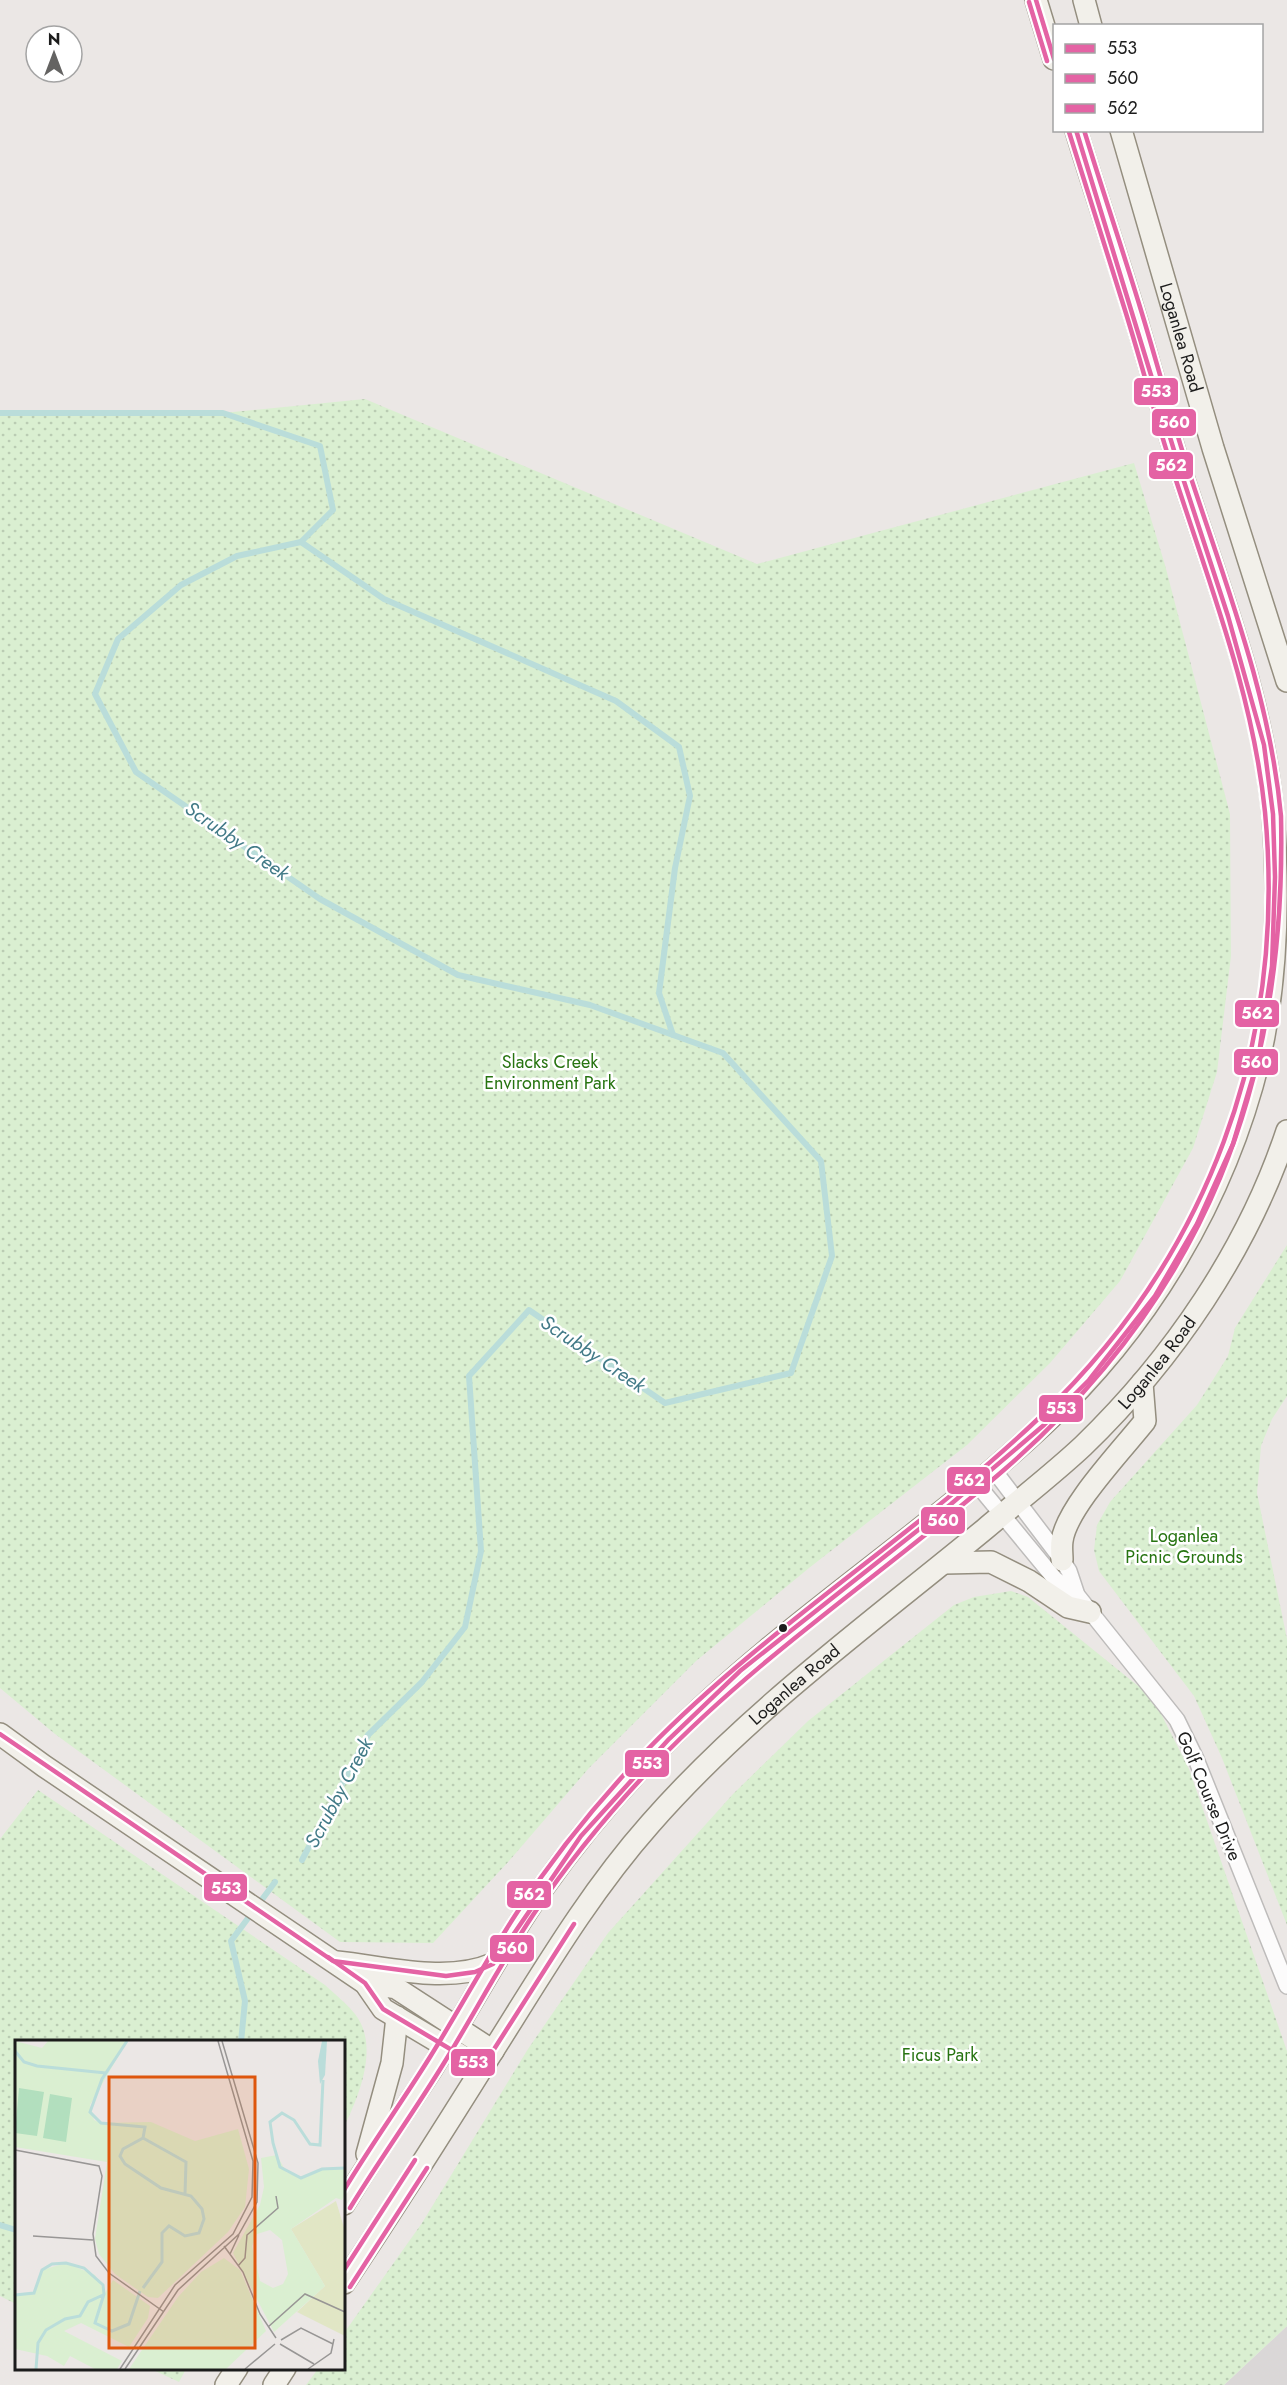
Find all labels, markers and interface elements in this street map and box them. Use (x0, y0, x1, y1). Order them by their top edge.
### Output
north arrow (24, 24, 84, 84)
legend (1053, 24, 1263, 132)
text: N (48, 28, 60, 51)
text: 553 (1107, 35, 1137, 61)
text: 560 (1107, 65, 1139, 91)
text: 562 (1107, 95, 1138, 121)
street label: Loganlea Road (1153, 280, 1209, 395)
line badge: 553 (1133, 377, 1179, 406)
text: 553 (1141, 380, 1171, 403)
line badge: 560 (1151, 408, 1197, 437)
text: 560 (1158, 411, 1190, 434)
line badge: 562 (1148, 451, 1194, 480)
text: 562 (1155, 454, 1187, 477)
water label: Scrubby Creek (179, 794, 296, 889)
line badge: 562 (1234, 999, 1280, 1028)
text: 562 (1241, 1002, 1273, 1025)
line badge: 560 (1233, 1048, 1279, 1076)
park label: Slacks Creek Environment Park (484, 1049, 616, 1096)
text: 560 (1240, 1051, 1272, 1074)
water label: Scrubby Creek (535, 1308, 653, 1401)
street label: Loganlea Road (1112, 1311, 1202, 1415)
line badge: 553 (1038, 1394, 1084, 1423)
text: 553 (1046, 1397, 1076, 1420)
line badge: 562 (946, 1466, 991, 1495)
text: 562 (953, 1469, 985, 1492)
line badge: 560 (920, 1506, 966, 1535)
text: 560 (927, 1509, 959, 1532)
park label: Loganlea Picnic Grounds (1125, 1523, 1243, 1570)
unlabelled marker (777, 1622, 789, 1634)
street label: Loganlea Road (743, 1638, 846, 1731)
street label: Golf Course Drive (1170, 1727, 1248, 1865)
water label: Scrubby Creek (298, 1731, 381, 1853)
line badge: 553 (624, 1749, 670, 1778)
text: 553 (632, 1752, 662, 1775)
line badge: 553 (203, 1873, 248, 1902)
text: 553 (211, 1877, 241, 1900)
line badge: 562 (506, 1880, 552, 1909)
text: 562 (513, 1883, 545, 1906)
line badge: 560 (489, 1934, 535, 1963)
text: 560 (496, 1937, 528, 1960)
inset map (15, 2040, 345, 2370)
park label: Ficus Park (902, 2042, 978, 2068)
line badge: 553 (450, 2048, 496, 2077)
text: 553 (458, 2051, 488, 2074)

